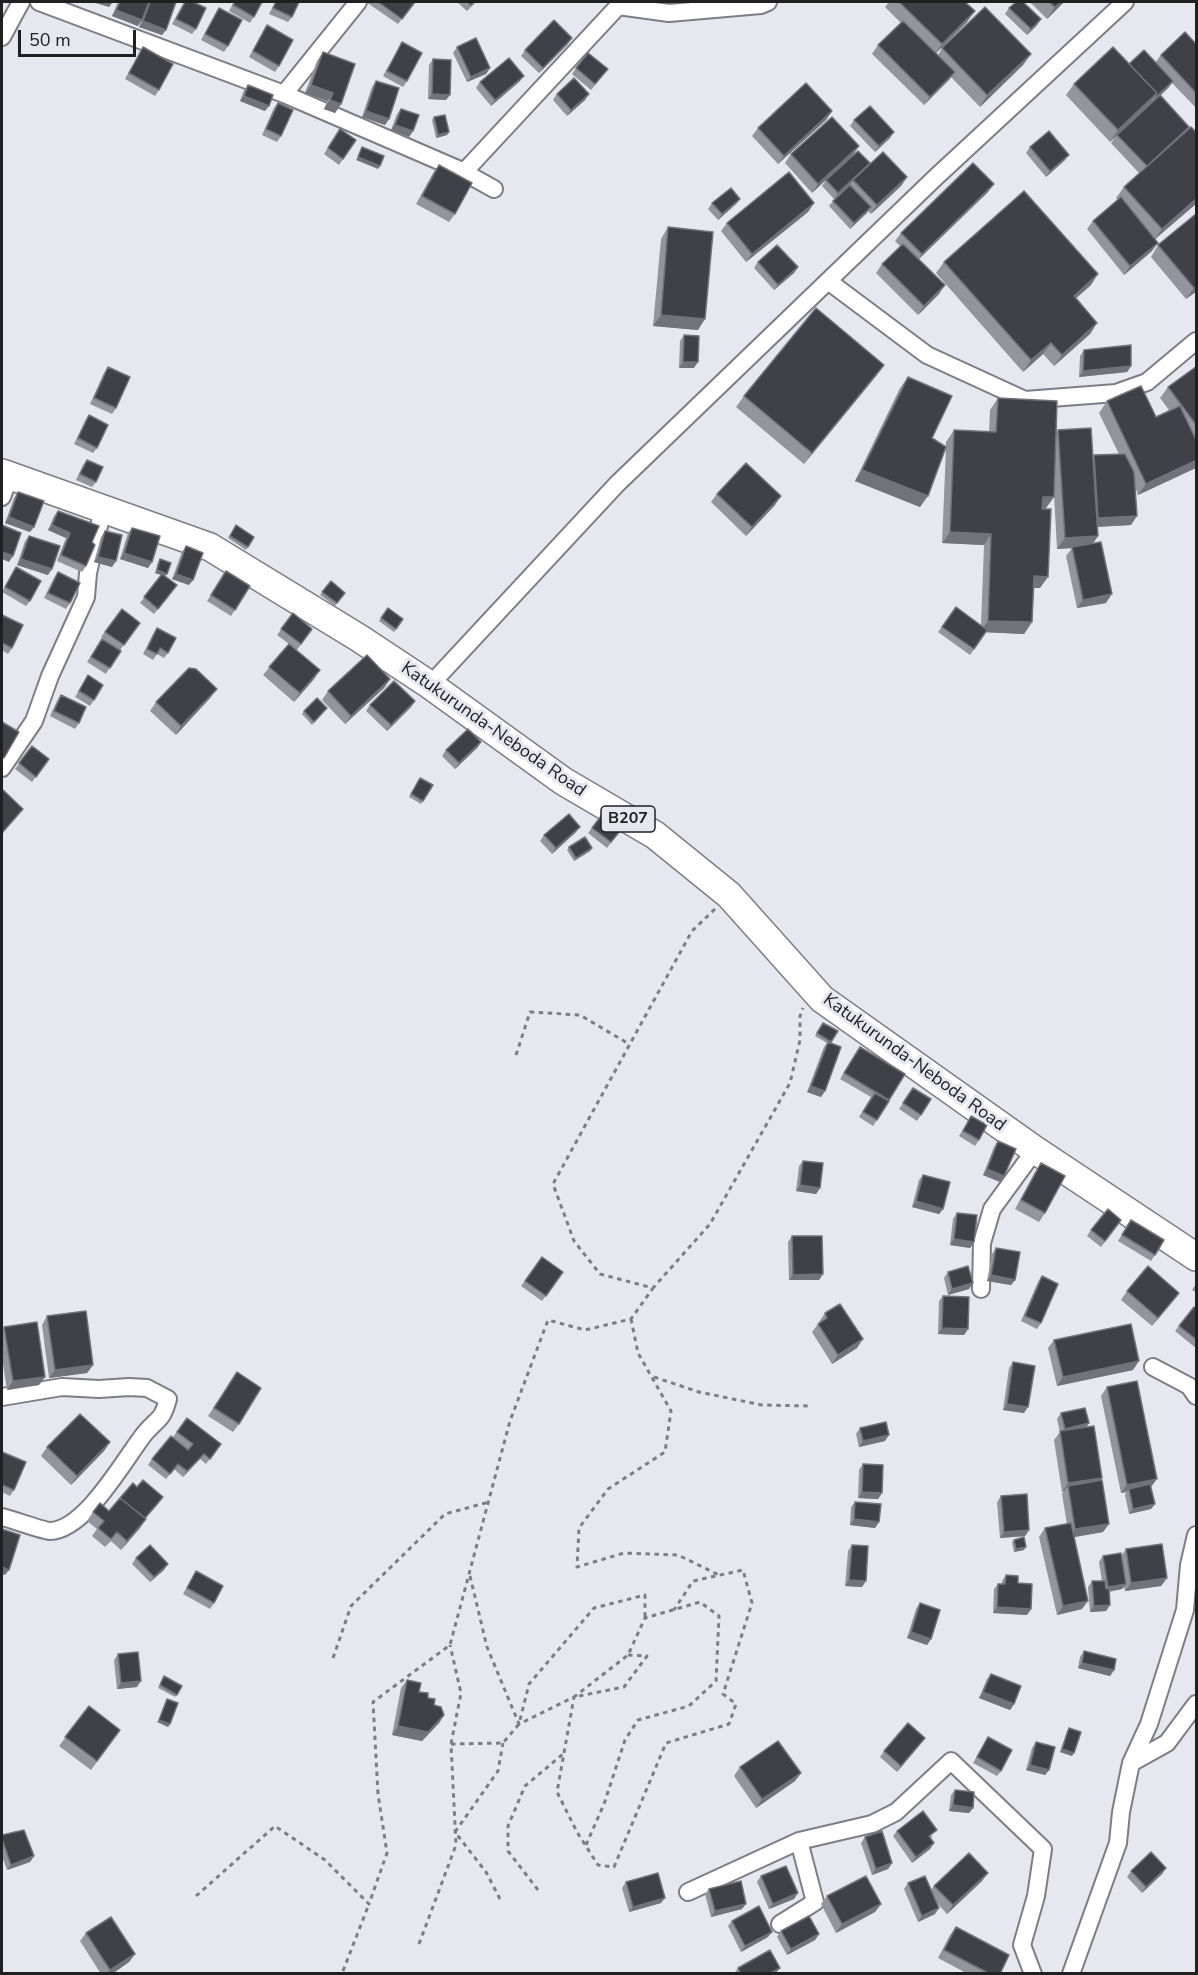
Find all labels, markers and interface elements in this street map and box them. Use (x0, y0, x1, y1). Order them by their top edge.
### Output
scale bar (21, 18, 140, 56)
text: 50 m (29, 28, 71, 52)
street label: Katukurunda-Neboda Road (396, 658, 590, 802)
road number: B207 (601, 806, 655, 832)
street label: Katukurunda-Neboda Road (818, 989, 1010, 1137)

